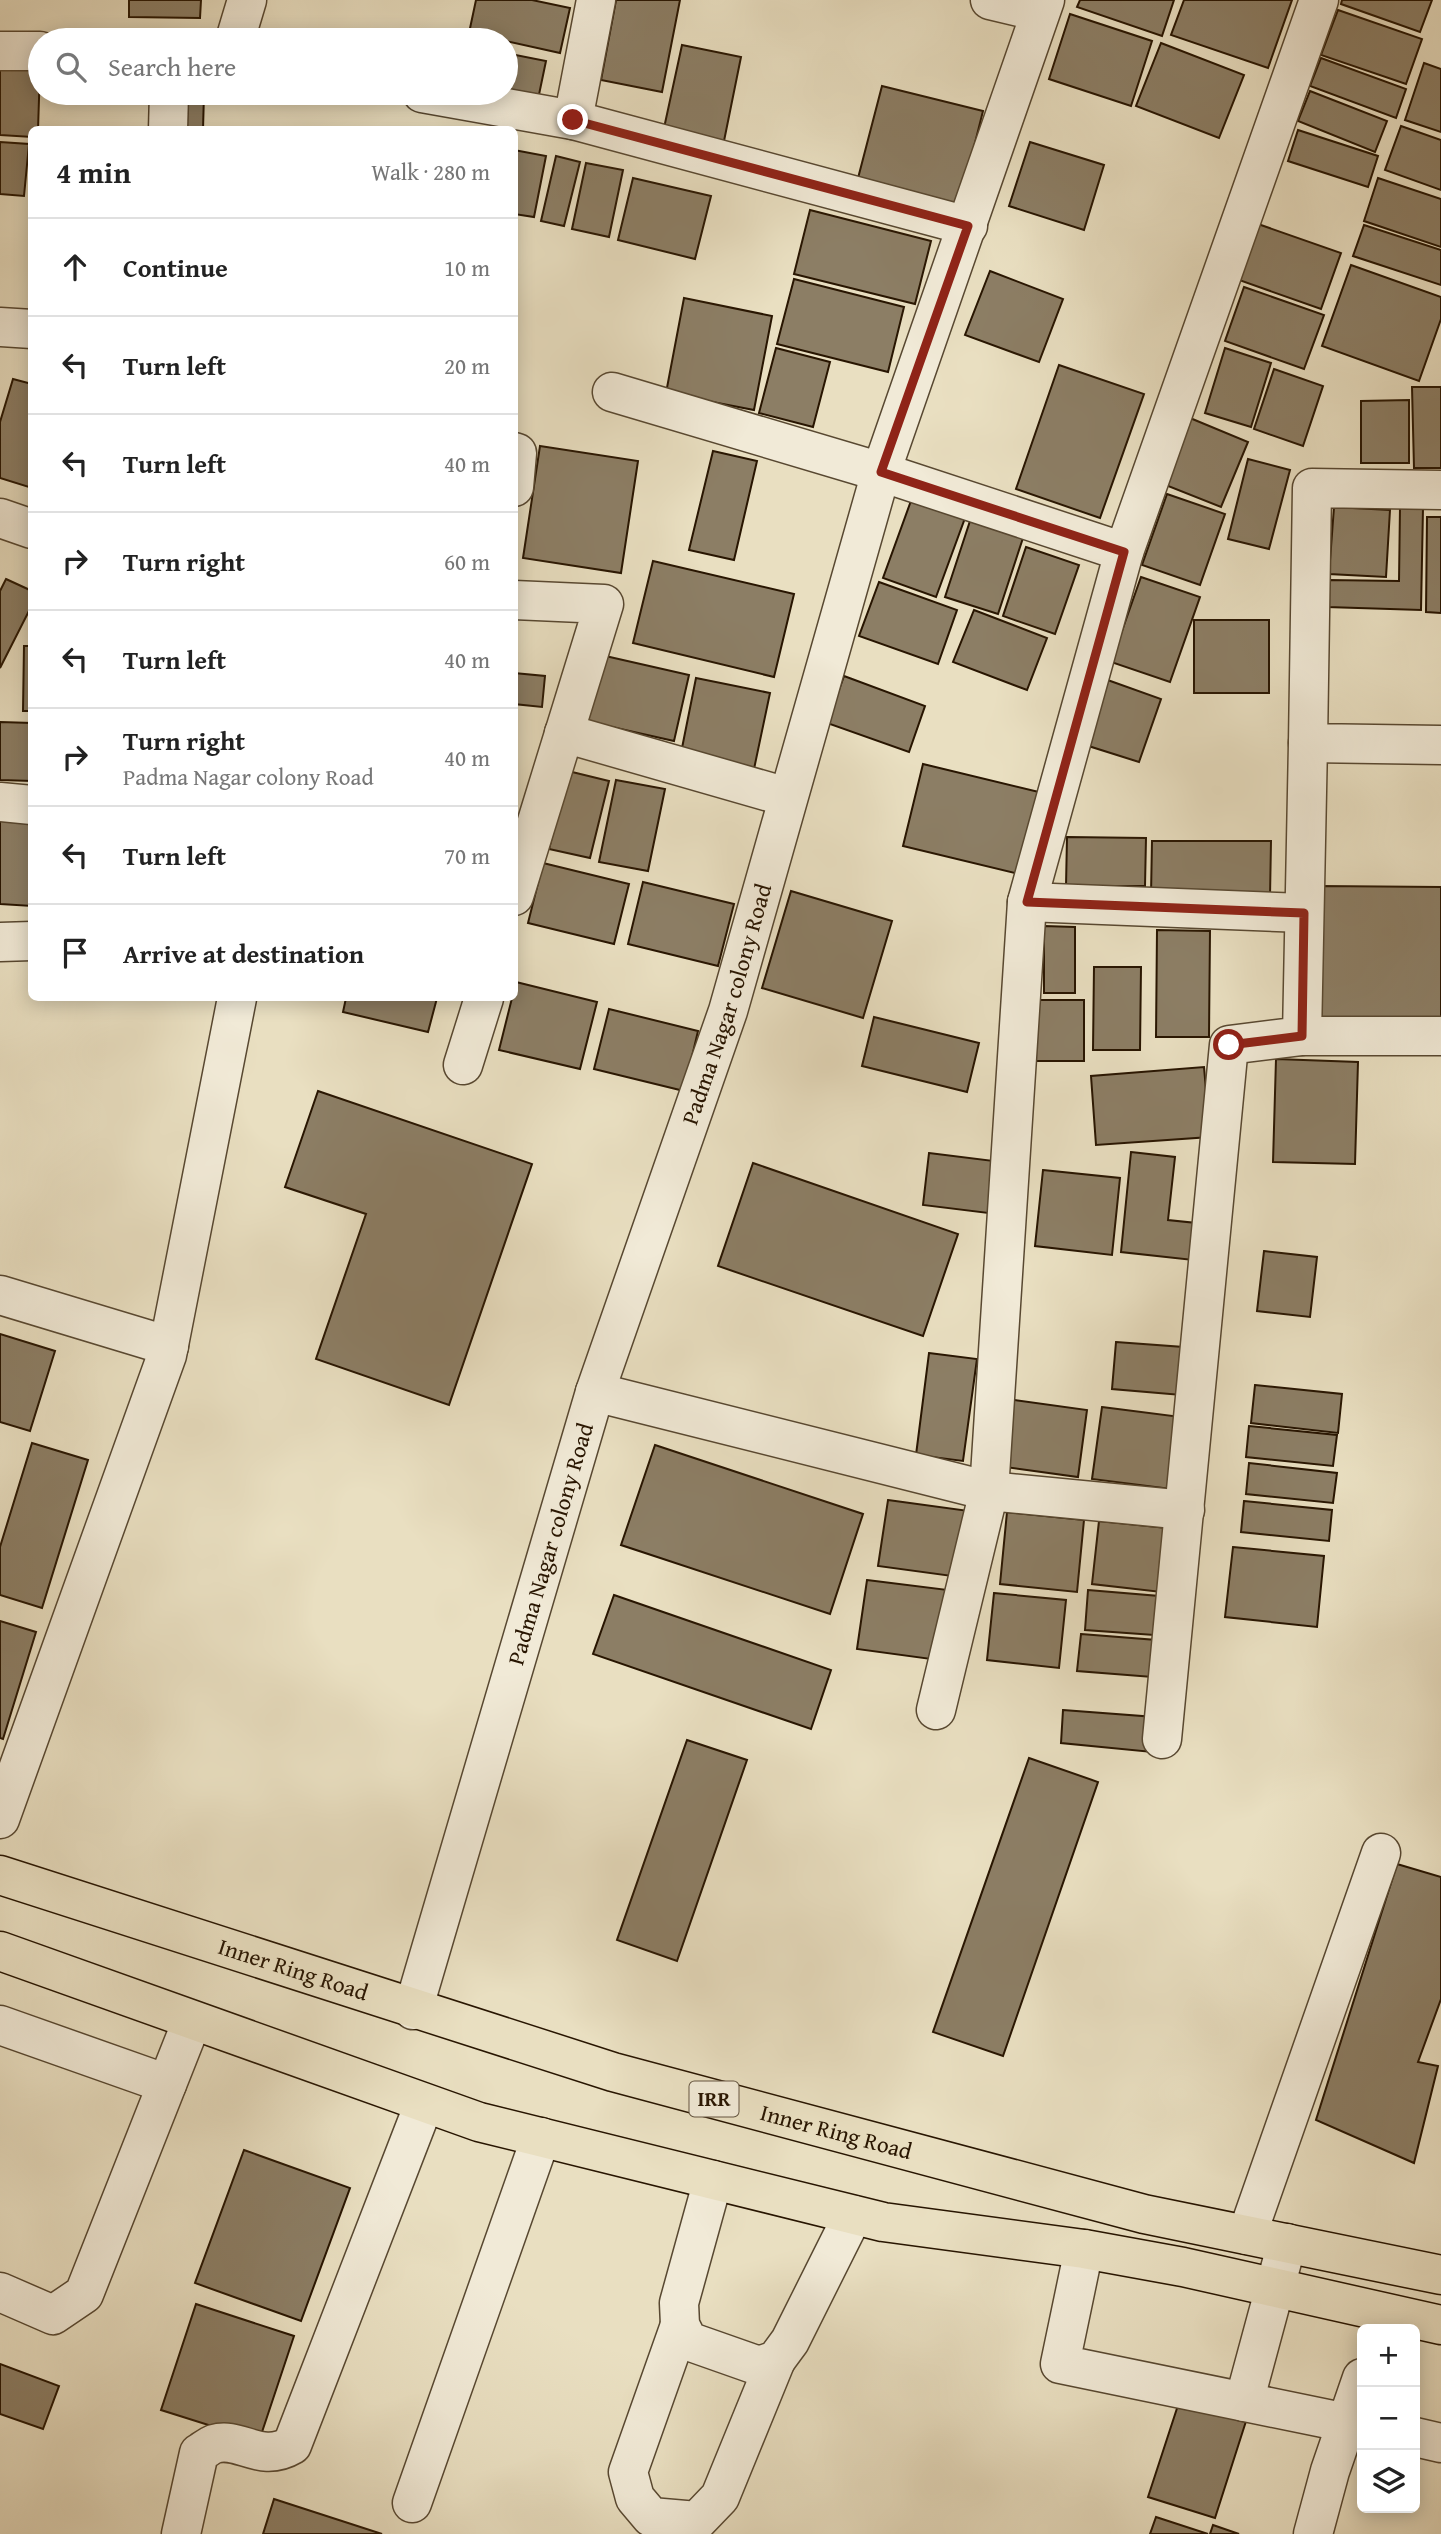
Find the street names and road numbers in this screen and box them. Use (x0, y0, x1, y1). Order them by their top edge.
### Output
street label: Padma Nagar colony Road (673, 879, 780, 1129)
street label: Padma Nagar colony Road (499, 1418, 601, 1669)
street label: Inner Ring Road (214, 1929, 373, 2008)
road number: IRR (690, 2082, 738, 2116)
street label: Inner Ring Road (757, 2095, 917, 2167)

